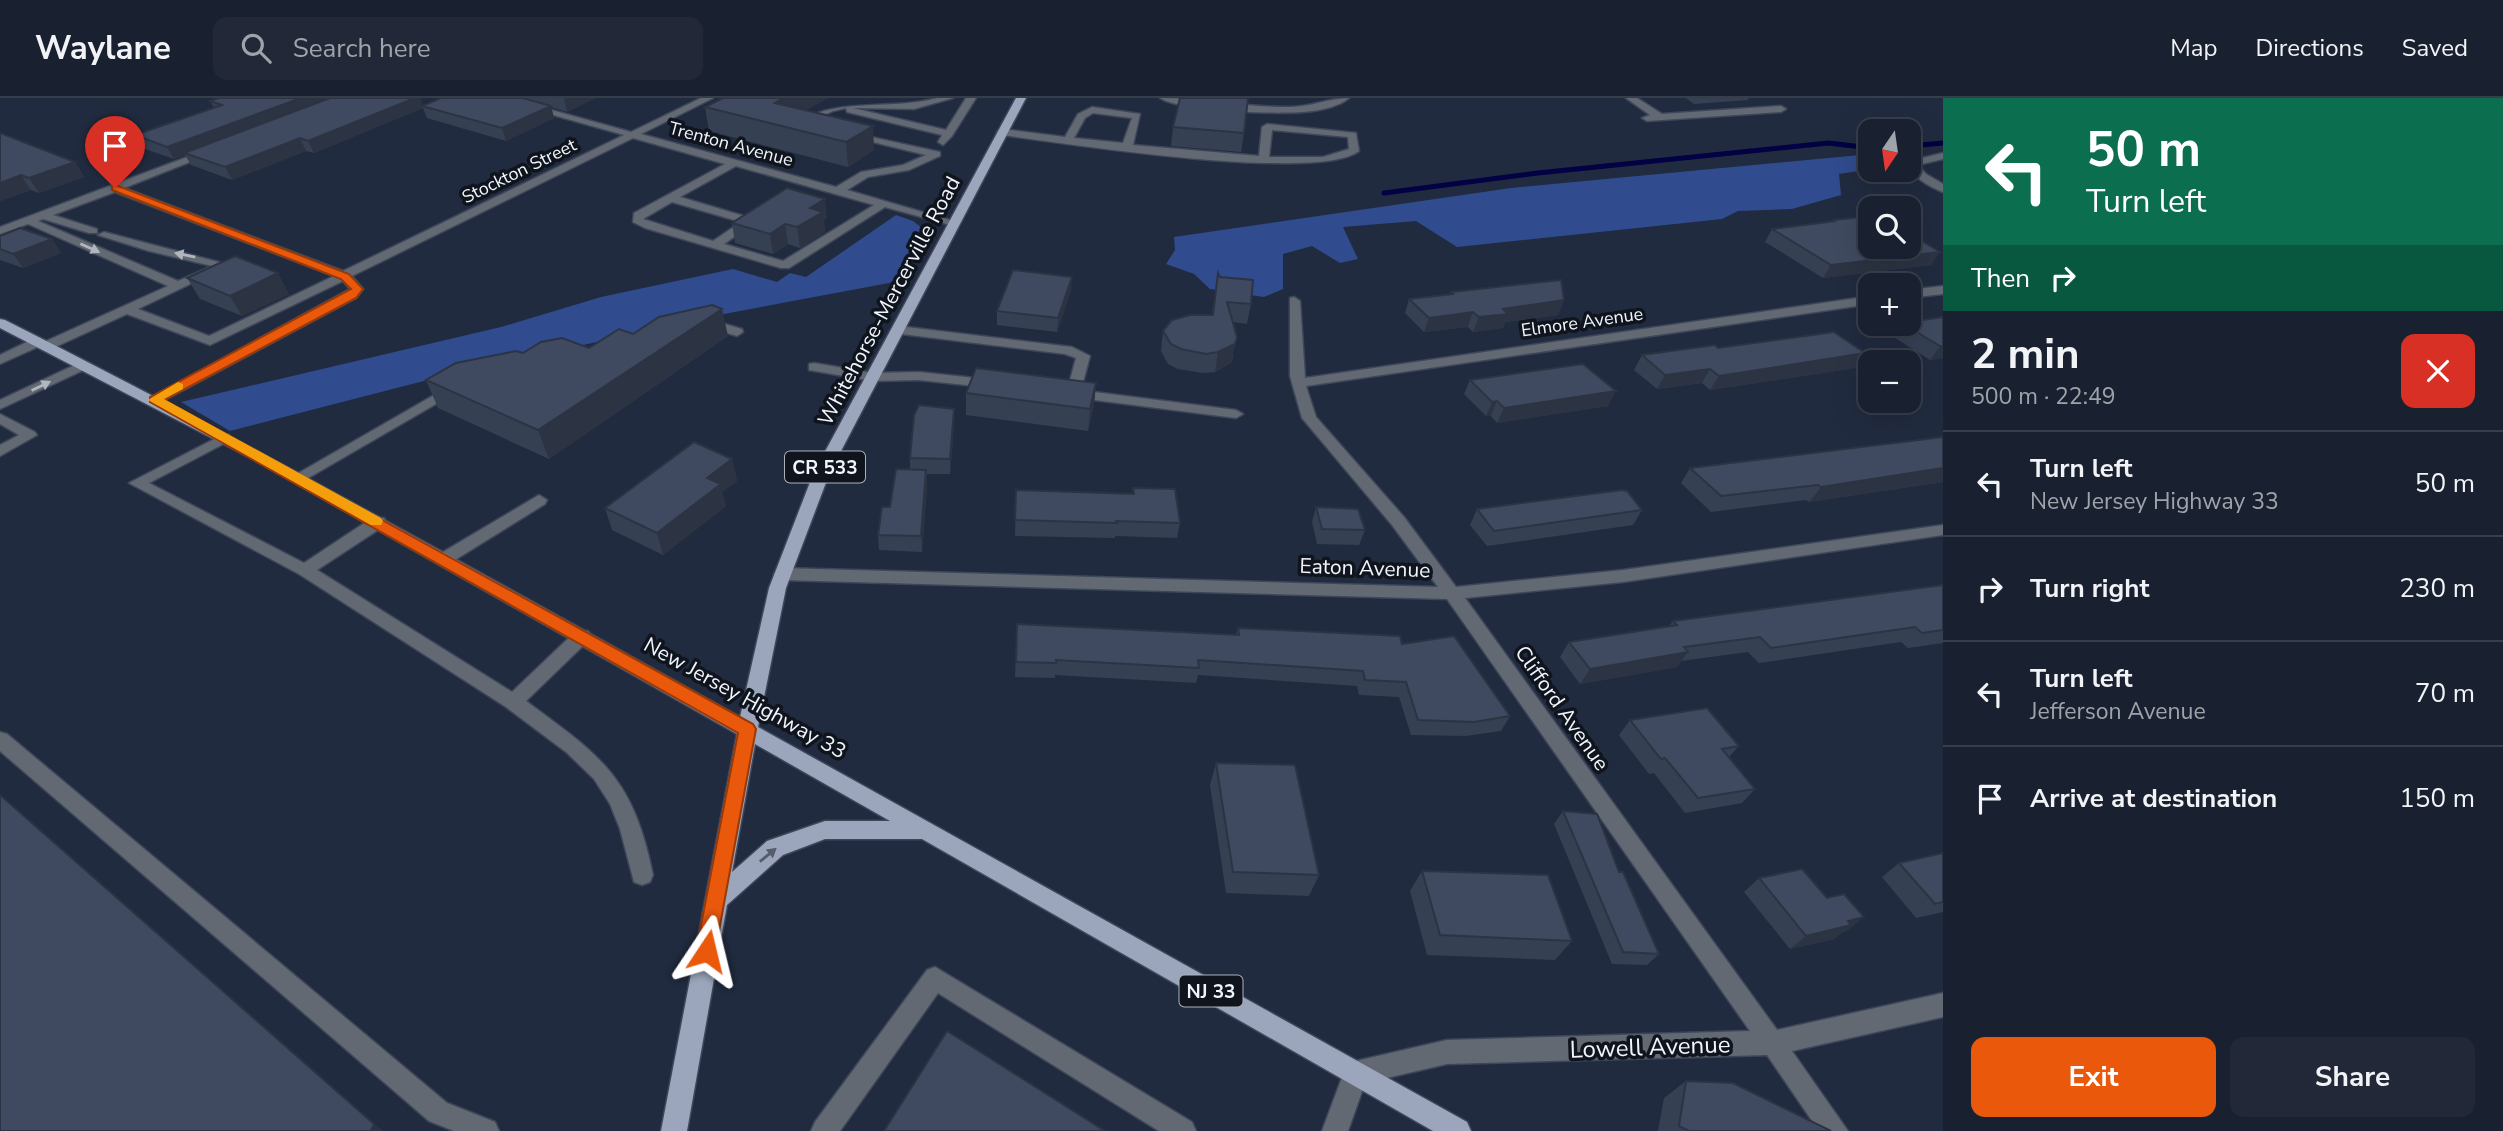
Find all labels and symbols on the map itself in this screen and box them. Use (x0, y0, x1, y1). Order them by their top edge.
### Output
pin (85, 116, 145, 188)
street label: Trenton Avenue (666, 116, 796, 172)
north arrow (1858, 119, 1922, 182)
street label: Stockton Street (458, 133, 581, 209)
street label: Whitehorse-Mercerville Road (811, 171, 967, 431)
one-way arrow (80, 242, 100, 254)
one-way arrow (174, 250, 196, 261)
street label: Elmore Avenue (1519, 302, 1645, 342)
one-way arrow (31, 380, 51, 391)
road number: CR 533 (785, 452, 865, 482)
street label: Eaton Avenue (1299, 552, 1431, 584)
street label: New Jersey Highway 33 (639, 631, 851, 765)
street label: Clifford Avenue (1508, 640, 1616, 776)
one-way arrow (759, 848, 777, 863)
position arrow (670, 914, 744, 988)
road number: NJ 33 (1180, 976, 1242, 1006)
street label: Lowell Avenue (1569, 1028, 1731, 1066)

